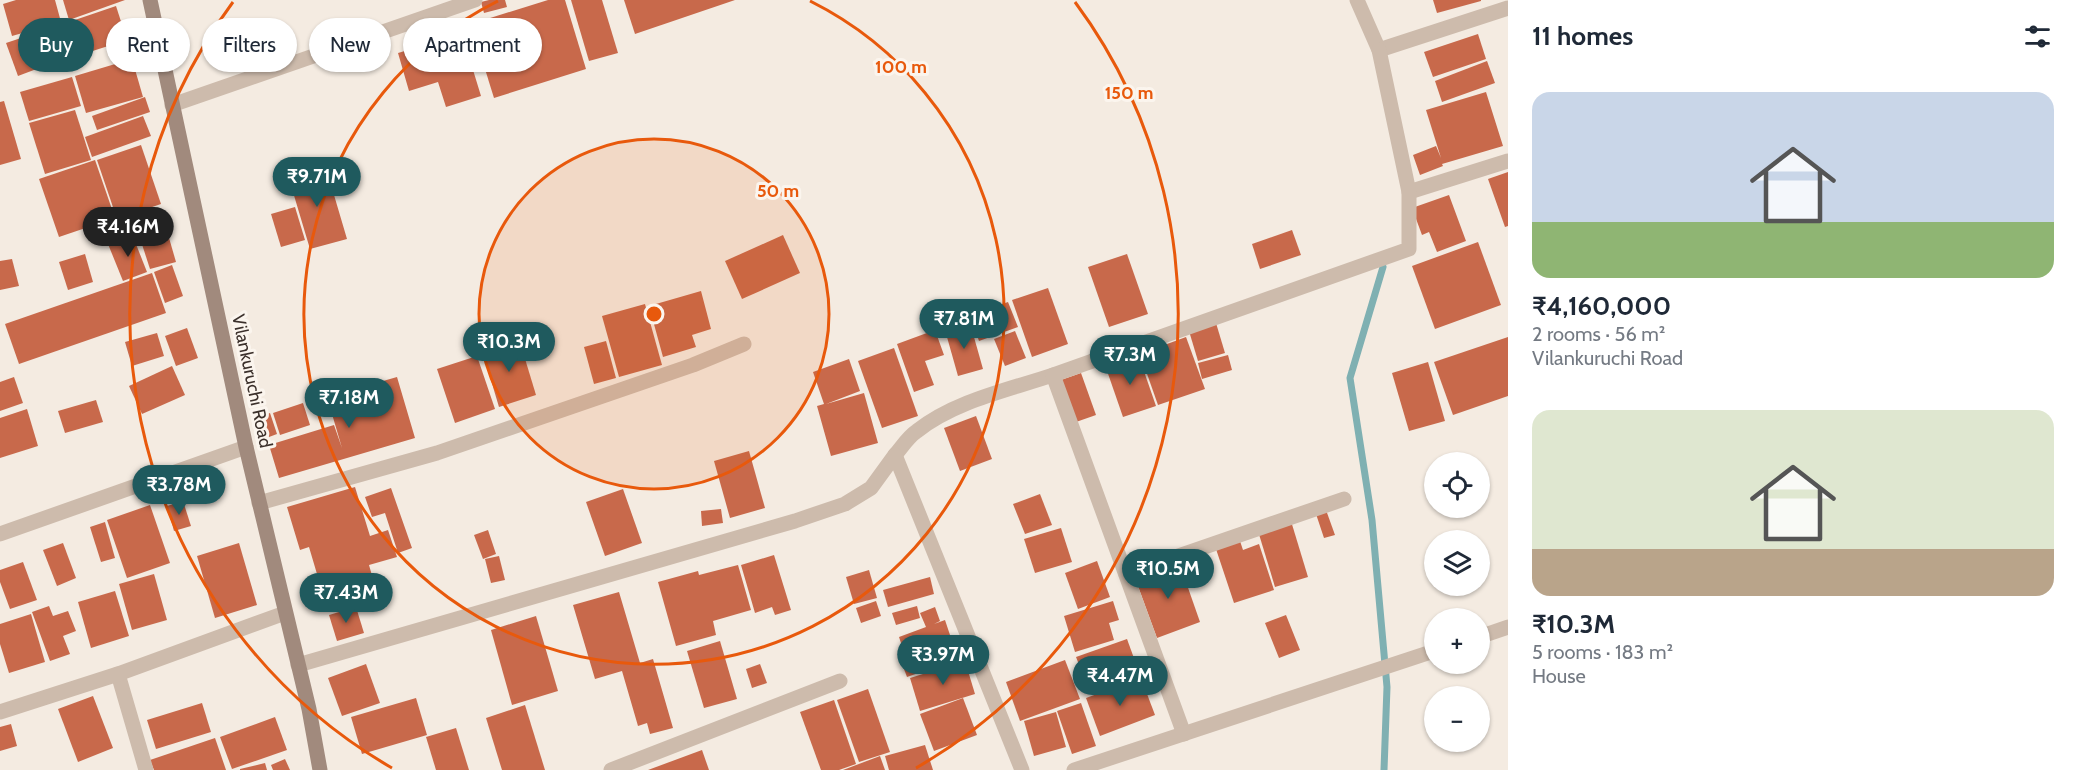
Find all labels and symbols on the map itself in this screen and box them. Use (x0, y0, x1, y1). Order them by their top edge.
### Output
text: 100 m (875, 56, 927, 78)
text: 150 m (1105, 82, 1153, 104)
pin: ₹9.71M (268, 157, 366, 208)
text: 50 m (757, 180, 799, 202)
pin: ₹4.16M (79, 207, 177, 258)
pin: ₹7.81M (915, 299, 1013, 350)
centre of rings (644, 304, 664, 324)
street label: Vilankuruchi Road (227, 312, 277, 450)
pin: ₹10.3M (460, 322, 558, 373)
pin: ₹7.3M (1088, 335, 1172, 386)
pin: ₹7.18M (300, 378, 398, 429)
pin: ₹3.78M (130, 465, 228, 516)
pin: ₹10.5M (1119, 549, 1217, 600)
pin: ₹7.43M (297, 573, 395, 624)
pin: ₹3.97M (894, 635, 992, 686)
pin: ₹4.47M (1071, 656, 1169, 707)

